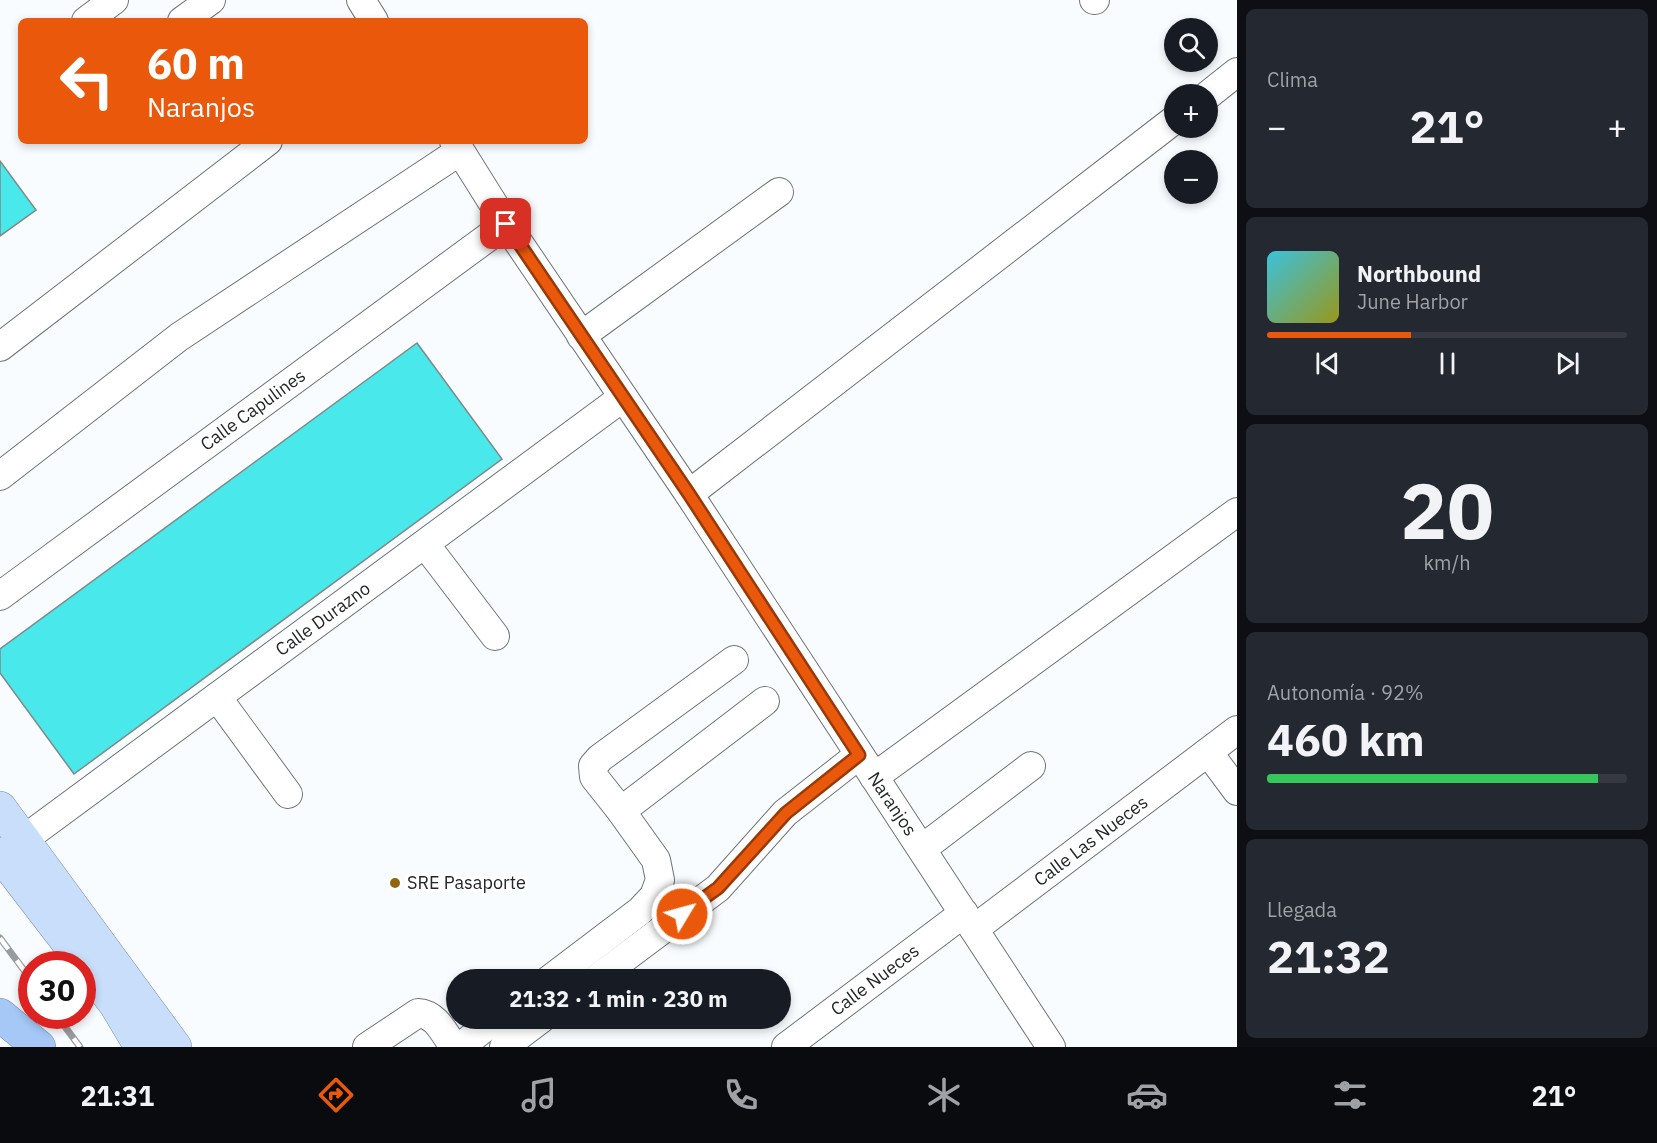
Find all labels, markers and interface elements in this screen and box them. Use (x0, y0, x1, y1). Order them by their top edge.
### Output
map controls (1164, 18, 1218, 204)
button: search (1164, 18, 1218, 72)
text: 60 m (147, 36, 245, 91)
icon: left (48, 42, 126, 120)
text: Clima (1267, 66, 1318, 93)
button: + (1164, 84, 1218, 138)
text: Naranjos (147, 89, 255, 124)
text: 21° (1409, 97, 1485, 155)
text: − (1267, 105, 1287, 148)
text: + (1607, 105, 1627, 148)
button: − (1164, 150, 1218, 204)
pin (480, 198, 531, 249)
icon: arrive (489, 207, 522, 240)
text: Northbound (1357, 259, 1481, 288)
text: June Harbor (1357, 288, 1468, 315)
icon: previous (1311, 347, 1344, 380)
icon: pause (1431, 347, 1464, 380)
icon: next (1551, 347, 1584, 380)
street label: Calle Capulines (196, 364, 310, 455)
text: 20 (1400, 459, 1494, 560)
text: km/h (1423, 549, 1471, 576)
street label: Calle Durazno (271, 576, 375, 661)
text: Autonomía · 92% (1267, 679, 1424, 706)
text: 460 km (1267, 710, 1425, 768)
street label: Naranjos (863, 767, 922, 840)
street label: Calle Las Nueces (1029, 790, 1152, 891)
place label: SRE Pasaporte (407, 871, 526, 894)
marker: SRE Pasaporte (388, 876, 402, 890)
position arrow (650, 882, 714, 946)
text: Llegada (1267, 896, 1337, 923)
text: 21:32 (1267, 927, 1390, 985)
street label: Calle Nueces (826, 939, 924, 1020)
speed limit sign: 30 (18, 951, 96, 1029)
text: 21:32 · 1 min · 230 m (509, 984, 728, 1013)
icon: directions (315, 1074, 357, 1116)
icon: music (518, 1074, 560, 1116)
icon: phone (720, 1074, 762, 1116)
icon: climate (923, 1074, 965, 1116)
icon: car (1126, 1074, 1168, 1116)
icon: filters (1329, 1074, 1371, 1116)
text: 21:31 (80, 1078, 154, 1113)
text: 21° (1531, 1078, 1577, 1113)

